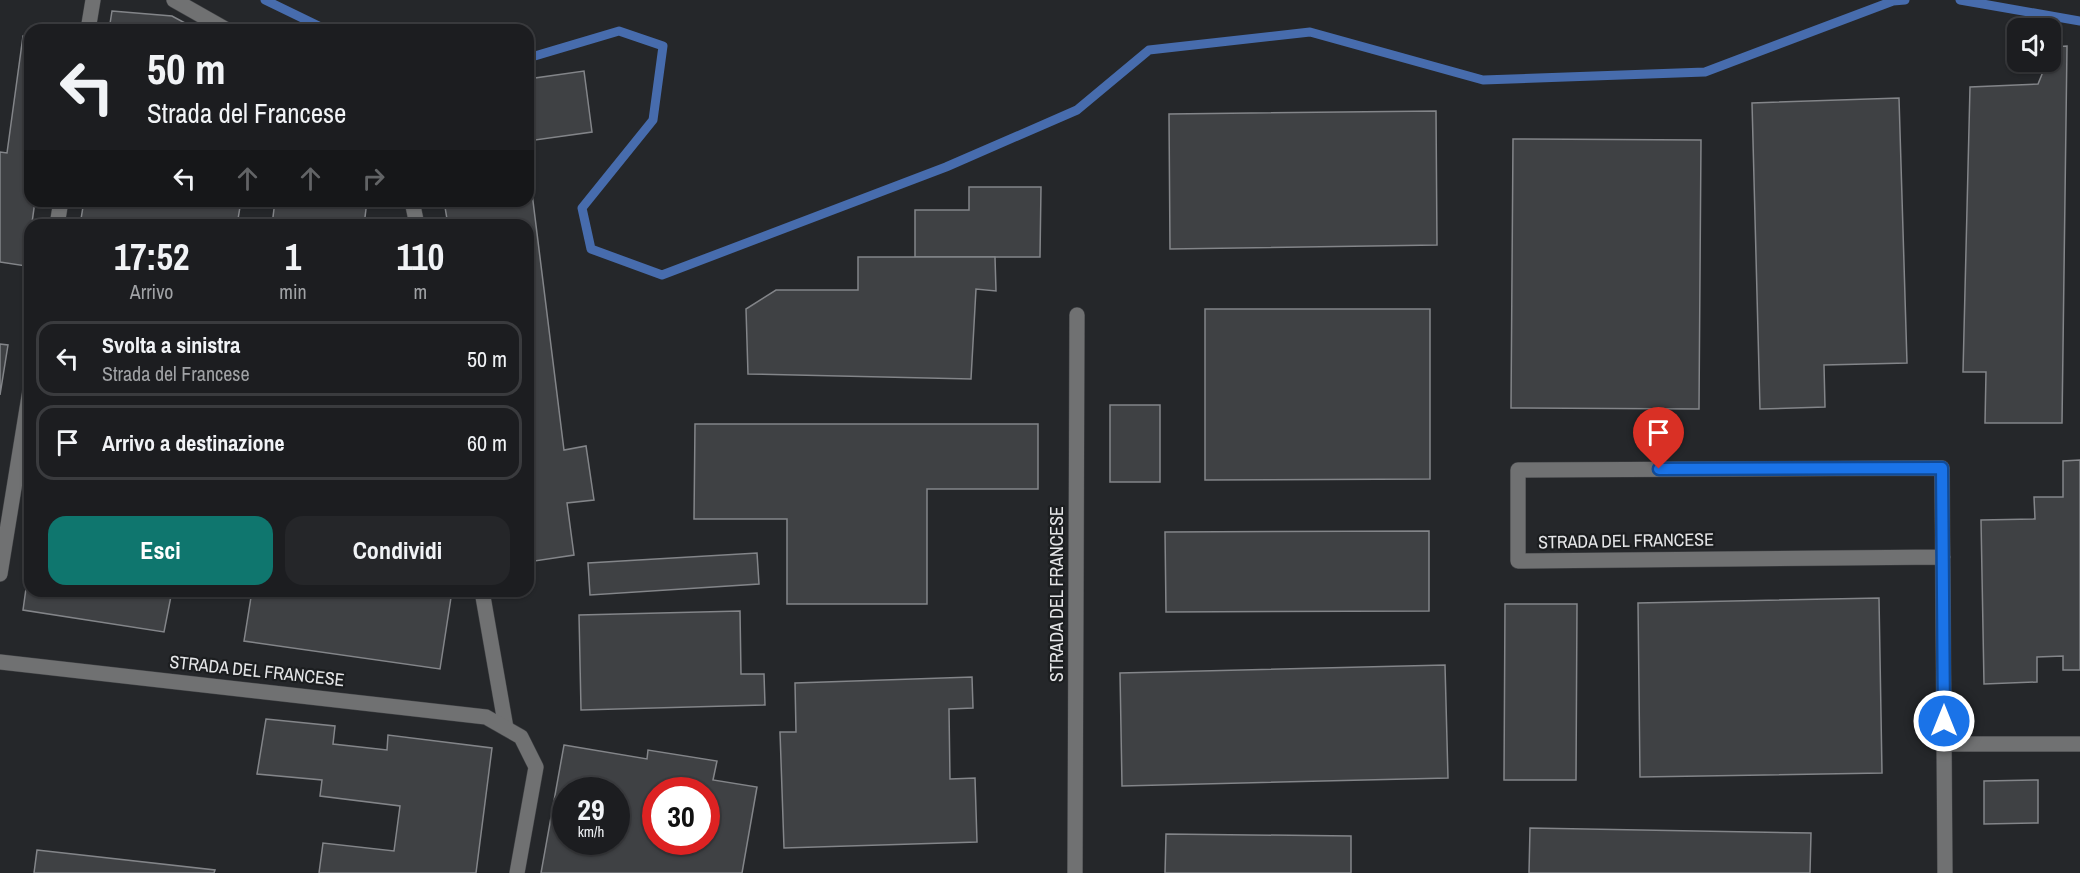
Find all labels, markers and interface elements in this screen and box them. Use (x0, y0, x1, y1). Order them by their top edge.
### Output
map controls (2007, 18, 2061, 72)
button: sound (2007, 18, 2061, 72)
text: 50 m (147, 41, 226, 97)
icon: left (48, 48, 126, 126)
text: Strada del Francese (147, 95, 346, 131)
icon: left (168, 162, 201, 195)
icon: ahead (231, 162, 264, 195)
icon: ahead (294, 162, 327, 195)
icon: right (357, 162, 390, 195)
text: 17:52 (114, 233, 189, 281)
text: 1 (285, 233, 301, 281)
text: 110 (396, 233, 444, 281)
text: Arrivo (130, 278, 174, 305)
text: min (279, 278, 307, 305)
text: m (413, 278, 427, 305)
text: Svolta a sinistra (102, 330, 240, 360)
icon: left (51, 342, 84, 375)
text: 50 m (467, 344, 507, 374)
text: Strada del Francese (102, 360, 250, 387)
pin (1633, 407, 1684, 469)
icon: arrive (1642, 416, 1675, 449)
icon: arrive (51, 426, 84, 459)
text: Arrivo a destinazione (102, 428, 284, 458)
text: 60 m (467, 428, 507, 458)
street label: STRADA DEL FRANCESE (1044, 506, 1069, 682)
button: Esci (48, 516, 273, 585)
button: Condividi (285, 516, 510, 585)
street label: STRADA DEL FRANCESE (1538, 526, 1714, 555)
street label: STRADA DEL FRANCESE (168, 649, 346, 692)
position arrow (1912, 689, 1976, 753)
speed limit sign: 30 (642, 777, 720, 855)
text: 29 (577, 789, 605, 829)
text: km/h (578, 821, 604, 842)

